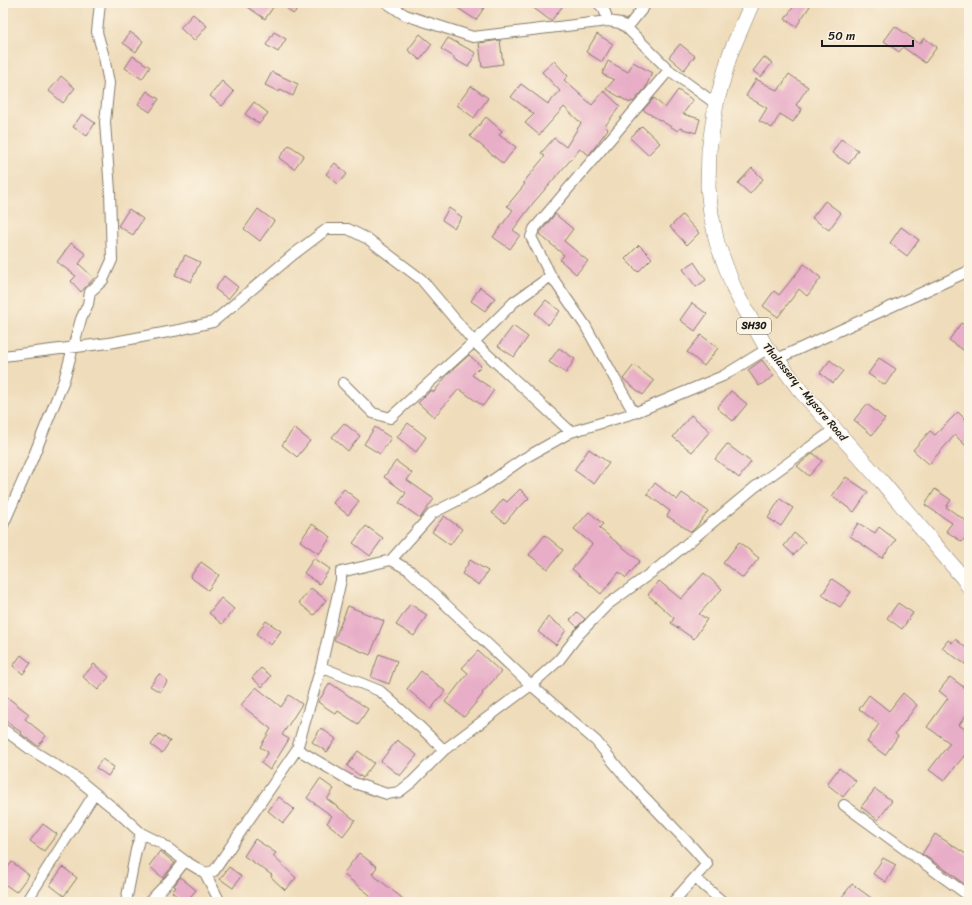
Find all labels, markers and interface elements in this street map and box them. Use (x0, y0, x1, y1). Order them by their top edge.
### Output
scale bar (822, 22, 913, 48)
text: 50 m (828, 25, 855, 47)
road number: SH30 (737, 318, 771, 334)
street label: Thalassery - Mysore Road (758, 339, 853, 446)

